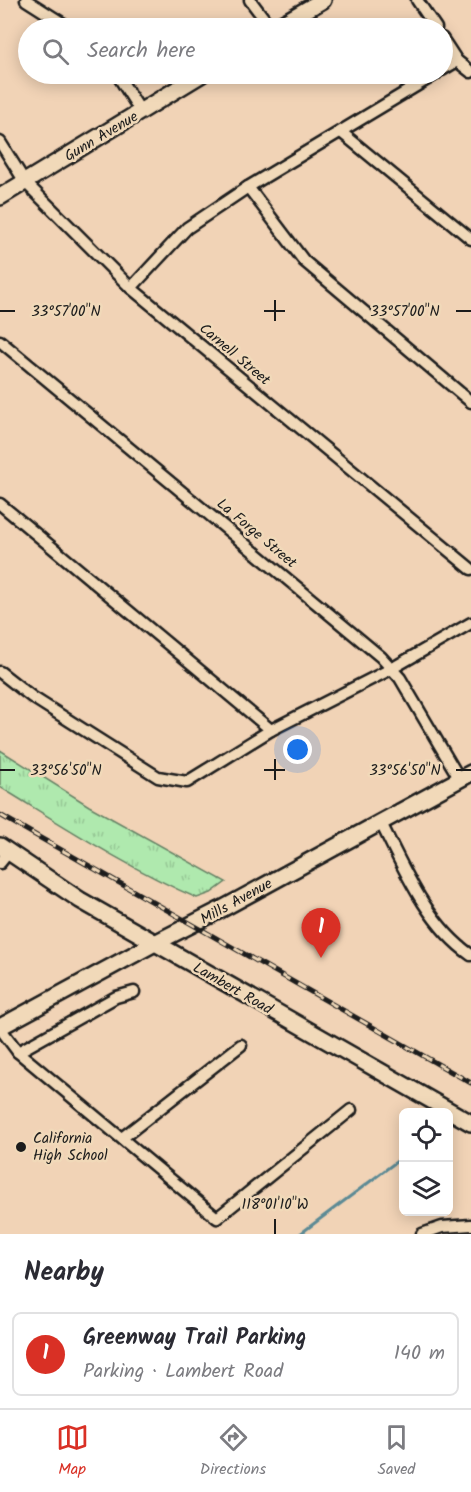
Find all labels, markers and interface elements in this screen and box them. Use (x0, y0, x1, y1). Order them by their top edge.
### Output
search box (18, 18, 453, 84)
text: Search here (87, 34, 195, 69)
icon: search (39, 35, 72, 68)
street label: Gunn Avenue (60, 105, 143, 168)
text: 33°57'00"N (31, 300, 101, 324)
text: 33°57'00"N (370, 300, 440, 324)
street label: Carnell Street (193, 318, 276, 392)
street label: La Forge Street (211, 493, 302, 575)
your location (283, 735, 312, 764)
text: 33°56'50"N (30, 759, 102, 783)
text: 33°56'50"N (369, 759, 441, 783)
street label: Mills Avenue (196, 872, 277, 932)
pin: 1 (302, 908, 340, 958)
street label: Lambert Road (188, 956, 277, 1022)
map controls (399, 1108, 453, 1216)
button: locate (399, 1108, 453, 1162)
place label: California High School (33, 1127, 108, 1168)
marker: California High School (14, 1140, 28, 1154)
button: layers (399, 1162, 453, 1216)
text: 118°01'10"W (242, 1193, 309, 1217)
text: Nearby (24, 1252, 104, 1294)
text: Greenway Trail Parking (83, 1321, 306, 1356)
text: 1 (42, 1338, 49, 1370)
text: 140 m (394, 1338, 445, 1370)
text: Parking · Lambert Road (83, 1356, 283, 1388)
tab: Map (56, 1421, 89, 1482)
tab: Directions (200, 1421, 266, 1482)
tab: Saved (377, 1421, 415, 1482)

